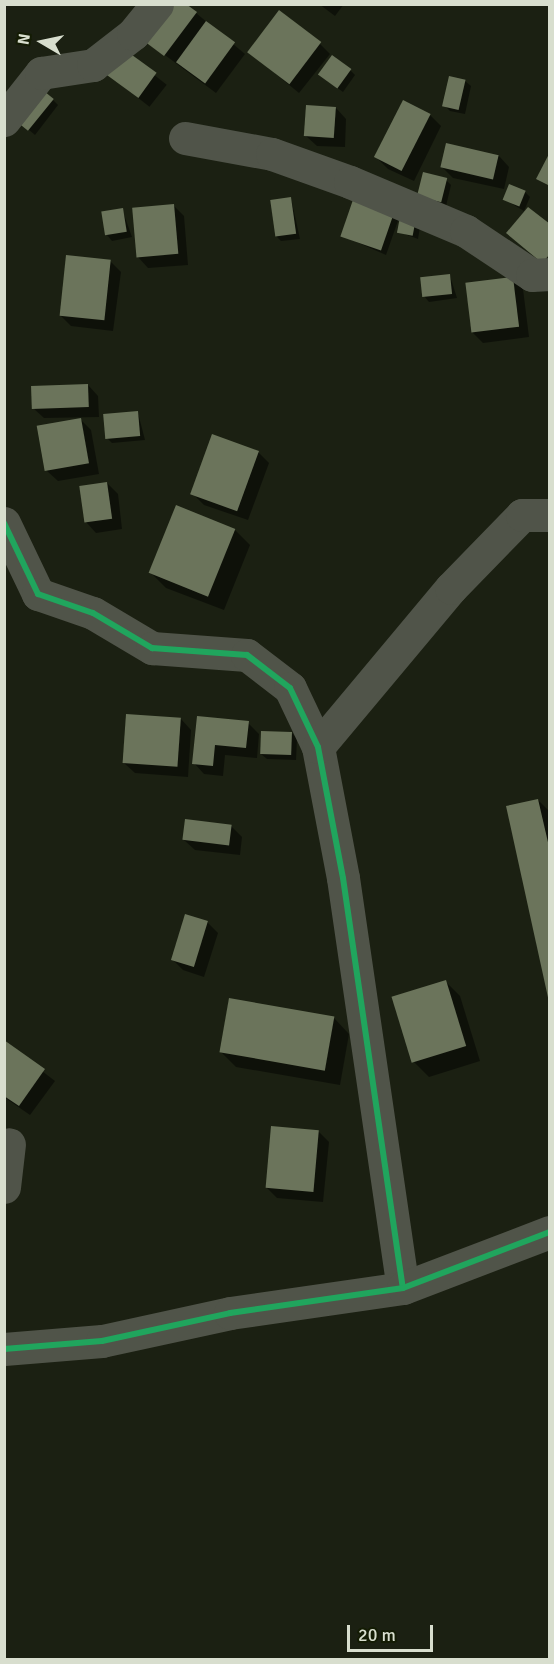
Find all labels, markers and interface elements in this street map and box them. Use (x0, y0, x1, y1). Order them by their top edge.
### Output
north arrow (12, 12, 72, 72)
text: N (13, 32, 35, 46)
scale bar (350, 1613, 436, 1651)
text: 20 m (358, 1624, 396, 1646)

